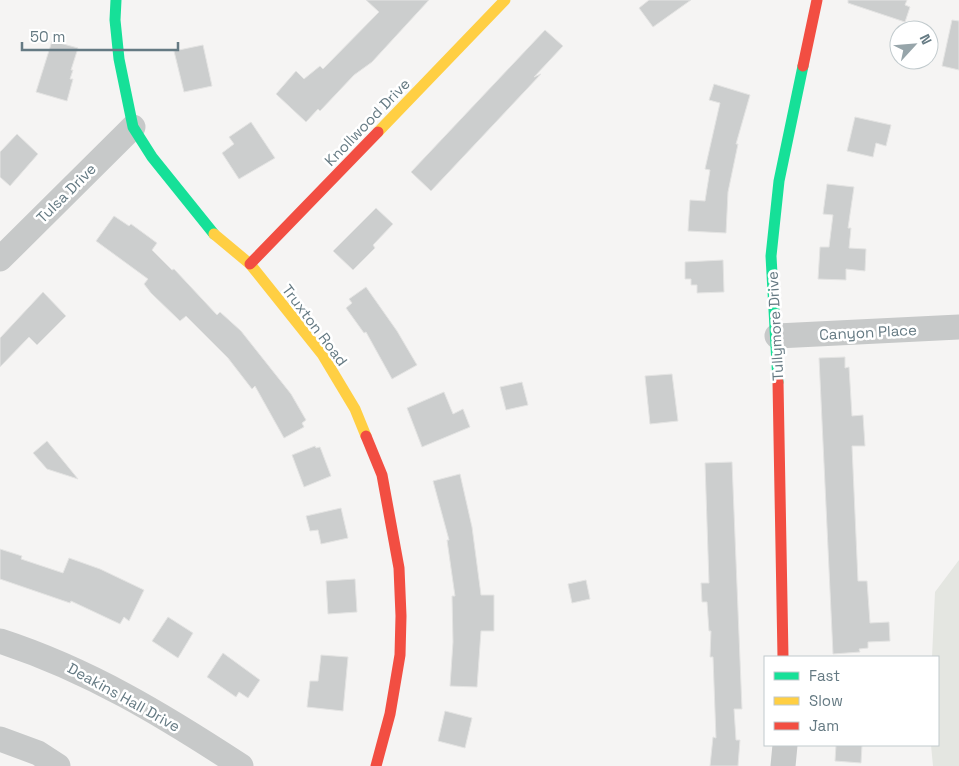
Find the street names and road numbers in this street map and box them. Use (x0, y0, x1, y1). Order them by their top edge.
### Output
street label: Knollwood Drive (320, 74, 414, 170)
street label: Tulsa Drive (32, 159, 100, 227)
street label: Tullymore Drive (763, 271, 787, 381)
street label: Truxton Road (278, 280, 352, 370)
street label: Canyon Place (819, 320, 917, 344)
street label: Deakins Hall Drive (64, 658, 184, 736)

